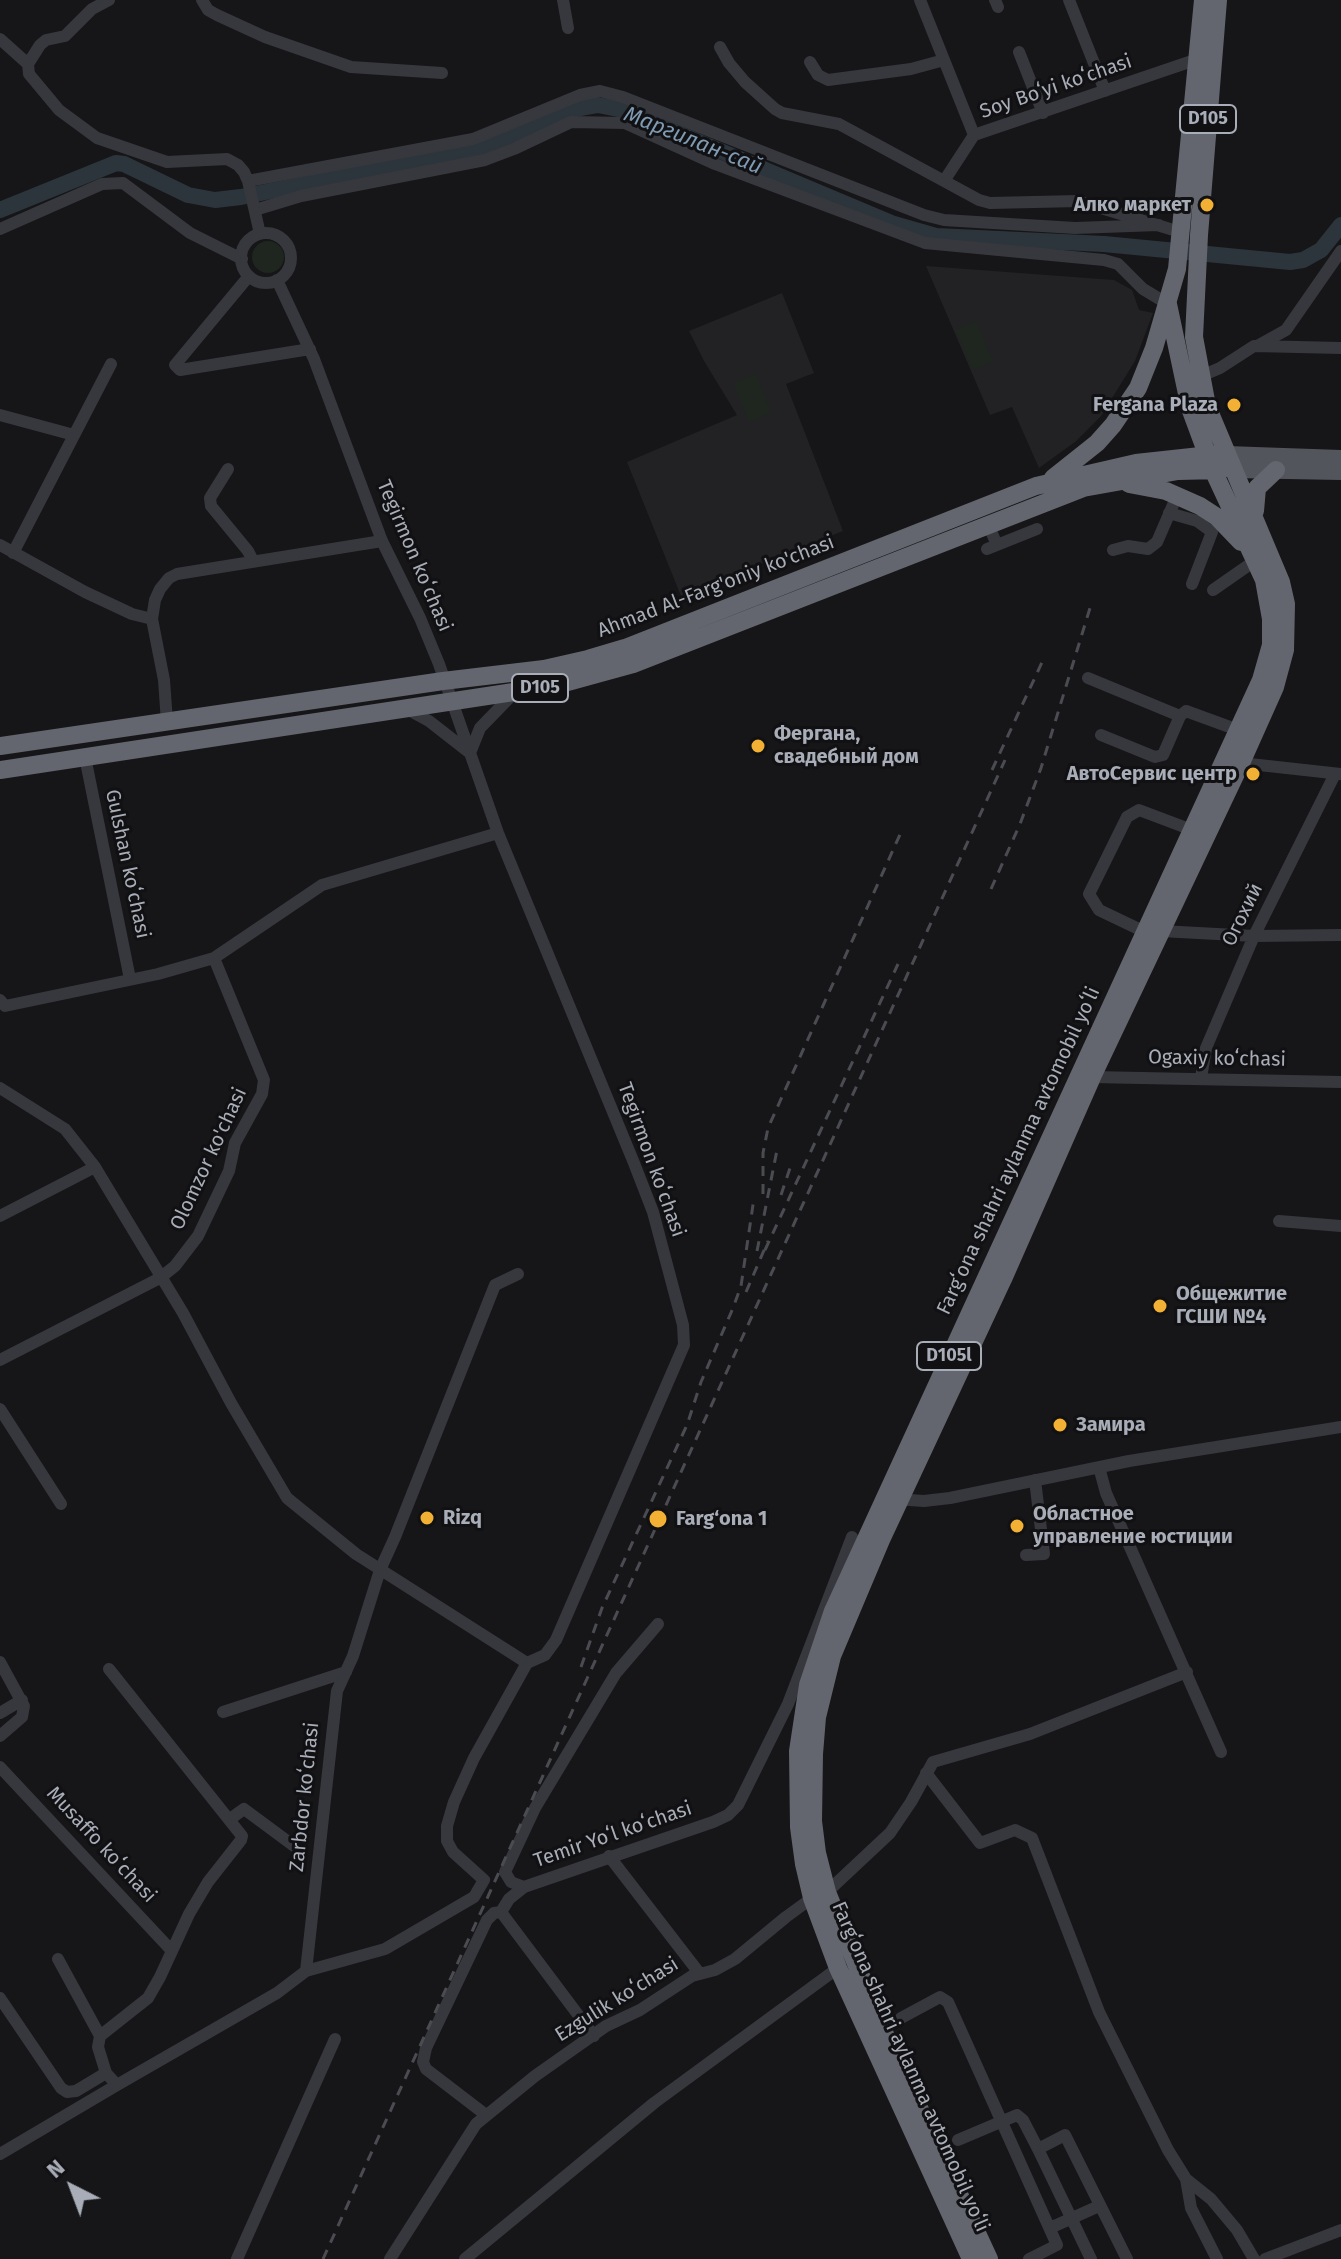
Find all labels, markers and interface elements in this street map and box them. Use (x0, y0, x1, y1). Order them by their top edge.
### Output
street label: Soy Boʻyi koʻchasi (977, 50, 1135, 124)
water label: Маргилан-сай (620, 101, 766, 181)
road number: D105 (1180, 105, 1236, 133)
place label: Алко маркет (1074, 193, 1191, 217)
marker: Алко маркет (1198, 196, 1216, 214)
place label: Fergana Plaza (1093, 393, 1218, 417)
marker: Fergana Plaza (1225, 396, 1243, 414)
street label: Tegirmon koʻchasi (371, 477, 457, 635)
street label: Ahmad Al-Farg'oniy ko'chasi (594, 531, 838, 643)
road number: D105 (512, 674, 568, 702)
place label: Фергана, свадебный дом (774, 722, 919, 769)
marker: Фергана, свадебный дом (749, 737, 767, 755)
place label: АвтоСервис центр (1067, 762, 1237, 786)
marker: АвтоСервис центр (1244, 765, 1262, 783)
street label: Gulshan koʻchasi (99, 787, 155, 941)
street label: Огохий (1218, 880, 1268, 950)
street label: Fargʻona shahri aylanma avtomobil yoʻli (932, 983, 1106, 1319)
street label: Ogaxiy koʻchasi (1148, 1046, 1286, 1072)
street label: Tegirmon koʻchasi (612, 1080, 690, 1240)
street label: Olomzor ko'chasi (166, 1084, 252, 1234)
place label: Общежитие ГСШИ №4 (1176, 1282, 1287, 1329)
marker: Общежитие ГСШИ №4 (1151, 1297, 1169, 1315)
road number: D105l (917, 1342, 981, 1370)
place label: Замира (1076, 1413, 1146, 1437)
marker: Замира (1051, 1416, 1069, 1434)
place label: Областное управление юстиции (1033, 1502, 1233, 1549)
place label: Rizq (443, 1506, 482, 1530)
place label: Farg‘ona 1 (676, 1507, 767, 1531)
marker: Farg‘ona 1 (647, 1508, 669, 1530)
marker: Rizq (418, 1509, 436, 1527)
marker: Областное управление юстиции (1008, 1517, 1026, 1535)
street label: Zarbdor koʻchasi (285, 1721, 325, 1873)
street label: Musaffo koʻchasi (41, 1782, 161, 1908)
street label: Temir Yoʻl koʻchasi (531, 1797, 695, 1873)
street label: Fargʻona shahri aylanma avtomobil yoʻli (826, 1898, 994, 2236)
street label: Ezgulik koʻchasi (551, 1952, 683, 2048)
north arrow (32, 2147, 112, 2227)
text: N (41, 2154, 70, 2184)

